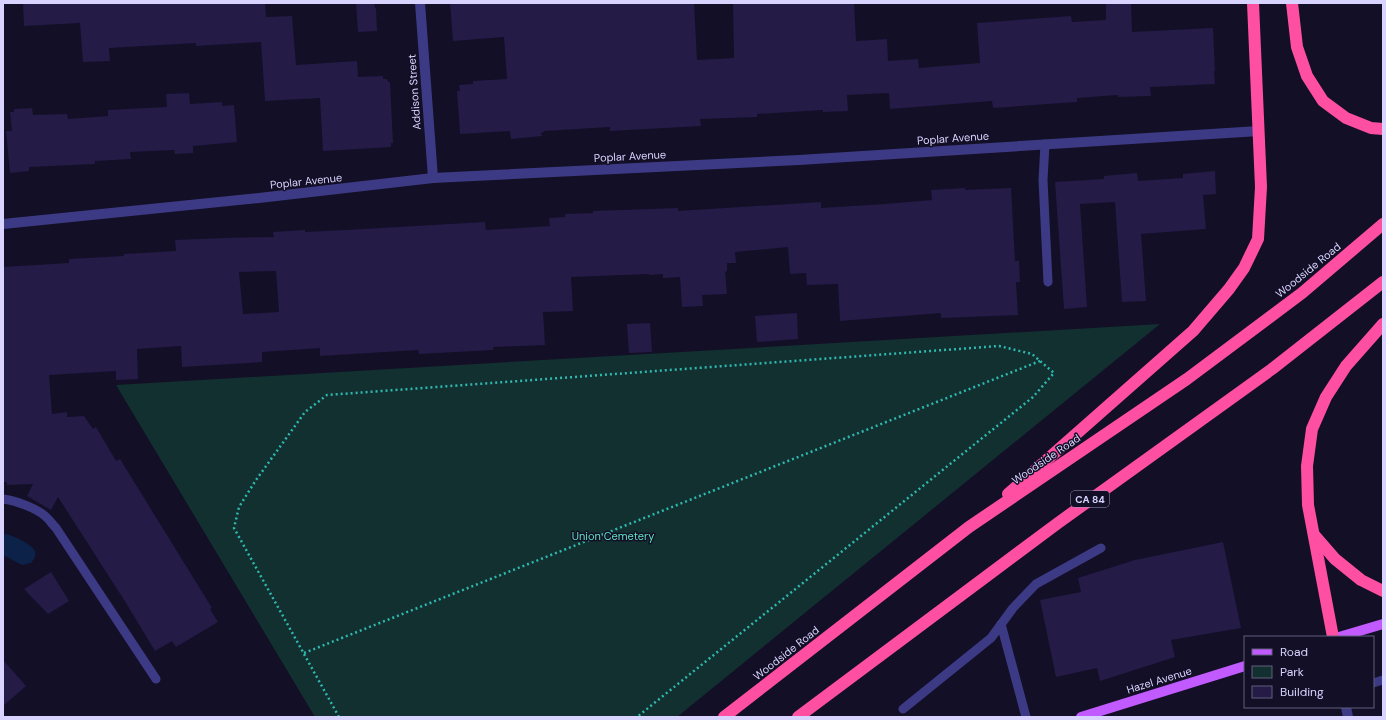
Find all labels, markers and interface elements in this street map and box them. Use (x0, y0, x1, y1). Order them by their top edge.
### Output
street label: Addison Street (404, 54, 424, 130)
street label: Poplar Avenue (916, 128, 990, 148)
street label: Poplar Avenue (594, 147, 666, 165)
street label: Poplar Avenue (269, 170, 343, 192)
street label: Woodside Road (1273, 239, 1344, 301)
street label: Woodside Road (1009, 431, 1083, 487)
road number: CA 84 (1071, 491, 1109, 507)
park label: Union Cemetery (572, 529, 654, 543)
street label: Woodside Road (750, 623, 822, 683)
legend (1244, 636, 1374, 708)
text: Road (1280, 644, 1308, 660)
street label: Hazel Avenue (1125, 663, 1193, 697)
text: Park (1280, 664, 1304, 680)
text: Building (1280, 684, 1324, 700)

